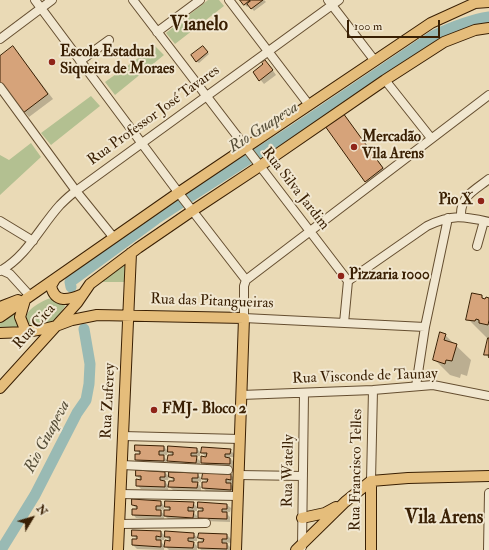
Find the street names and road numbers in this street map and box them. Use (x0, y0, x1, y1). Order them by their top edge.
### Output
street label: Rua Professor José Tavares (84, 62, 224, 170)
street label: Rua Silva Jardim (257, 144, 333, 234)
street label: Rua das Pitangueiras (150, 291, 274, 313)
street label: Rua Cica (10, 301, 60, 353)
street label: Rua Zuferey (98, 363, 120, 439)
street label: Rua Visconde de Taunay (292, 365, 438, 389)
street label: Rua Francisco Telles (347, 409, 367, 531)
street label: Rua Watelly (279, 434, 299, 508)

